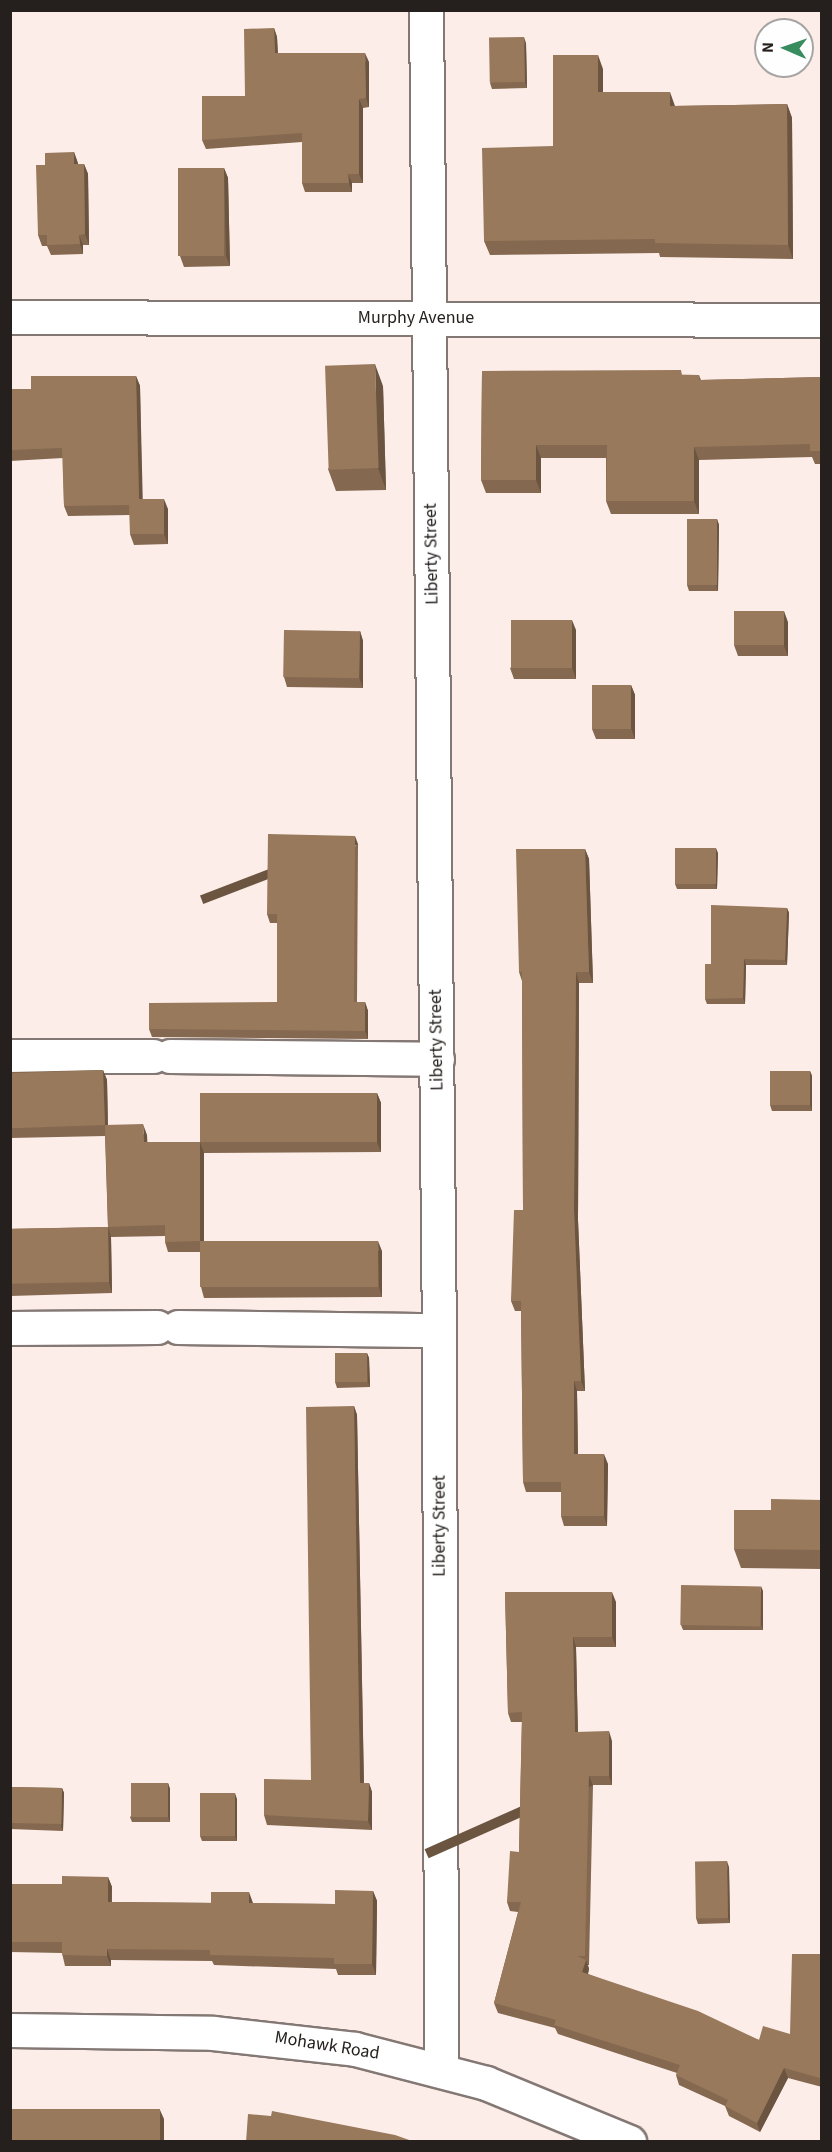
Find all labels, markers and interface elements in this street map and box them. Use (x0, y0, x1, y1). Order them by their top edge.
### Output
north arrow (754, 18, 814, 78)
text: N (757, 42, 779, 53)
street label: Murphy Avenue (358, 307, 474, 329)
street label: Liberty Street (420, 503, 444, 605)
street label: Liberty Street (425, 989, 449, 1091)
street label: Liberty Street (429, 1475, 451, 1577)
street label: Mohawk Road (273, 2027, 381, 2065)

